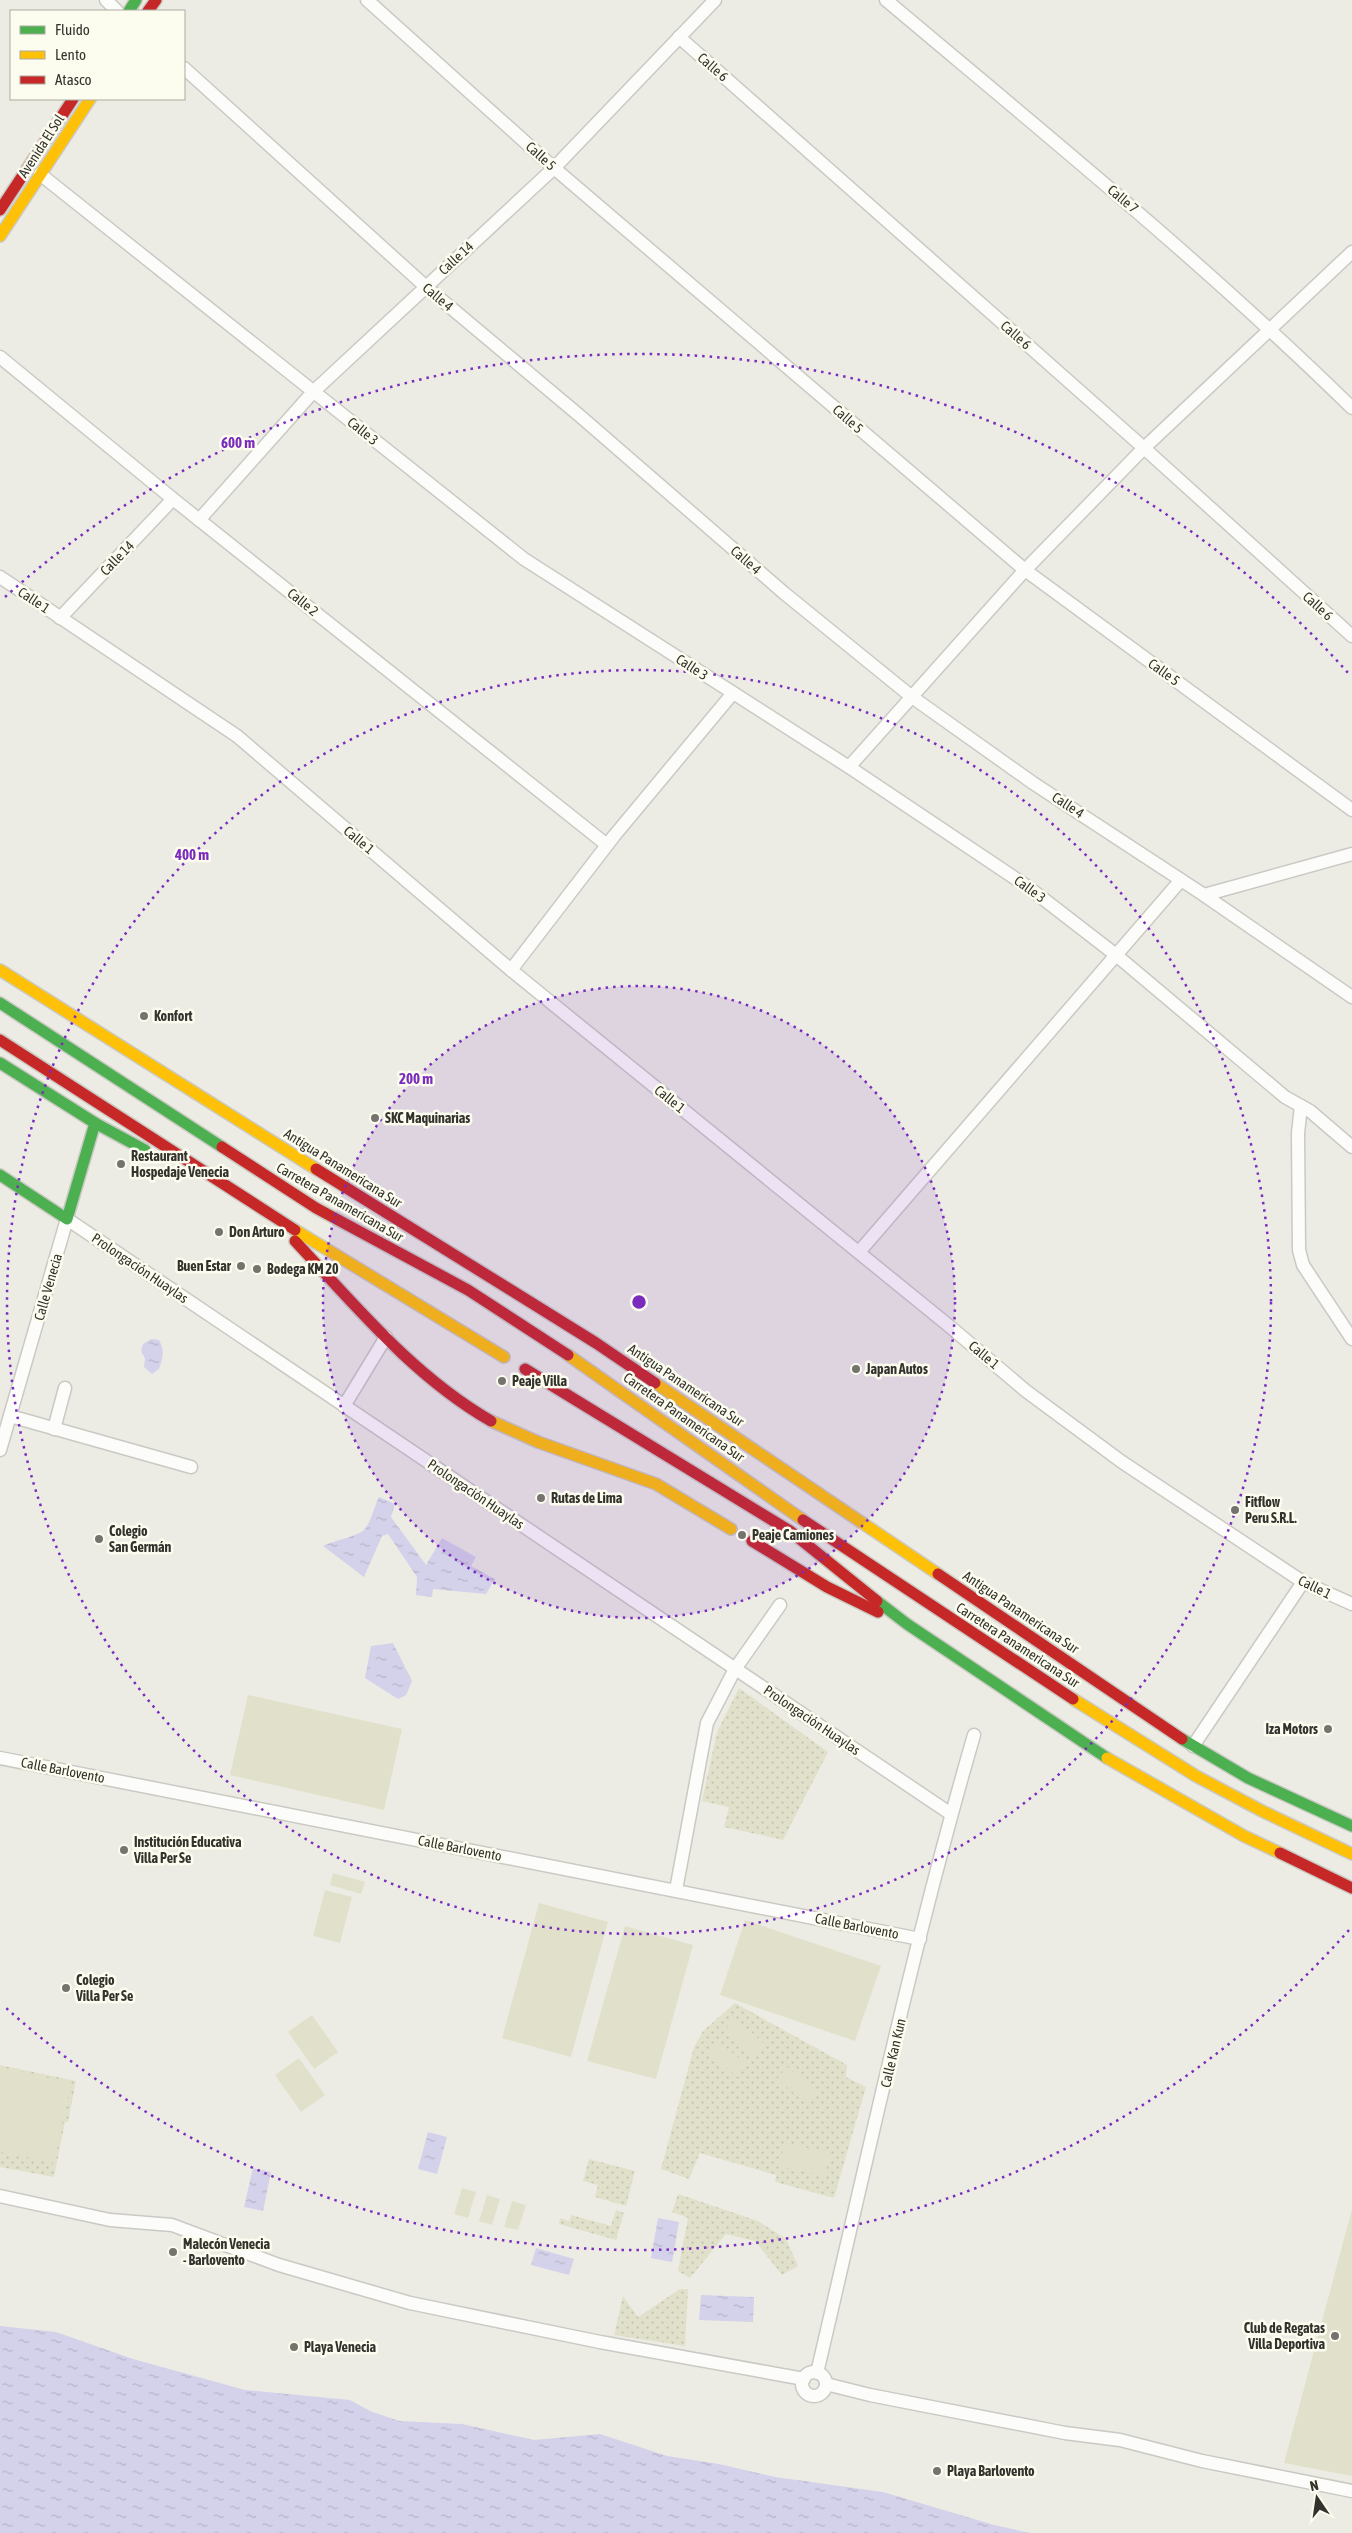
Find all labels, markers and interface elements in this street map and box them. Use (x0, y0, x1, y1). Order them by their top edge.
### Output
legend (10, 10, 185, 100)
text: Fluido (55, 21, 90, 38)
text: Lento (55, 46, 86, 63)
street label: Calle 6 (695, 49, 732, 85)
text: Atasco (55, 71, 92, 88)
street label: Avenida El Sol (15, 111, 67, 180)
street label: Calle 5 (523, 138, 559, 174)
street label: Calle 7 (1104, 182, 1142, 216)
street label: Calle 14 (435, 238, 477, 278)
street label: Calle 4 (419, 280, 457, 315)
street label: Calle 6 (998, 317, 1035, 353)
street label: Calle 5 (830, 401, 866, 437)
street label: Calle 3 (344, 414, 382, 448)
text: 600 m (221, 434, 255, 451)
street label: Calle 14 (97, 537, 137, 578)
street label: Calle 4 (728, 542, 765, 578)
street label: Calle 1 (15, 584, 53, 616)
street label: Calle 2 (284, 585, 322, 619)
street label: Calle 6 (1300, 588, 1337, 624)
street label: Calle 3 (673, 651, 711, 683)
street label: Calle 5 (1145, 655, 1183, 689)
street label: Calle 4 (1049, 789, 1087, 821)
street label: Calle 1 (340, 823, 378, 857)
text: 400 m (174, 846, 209, 863)
street label: Calle 3 (1011, 872, 1049, 906)
place label: Konfort (154, 1008, 192, 1024)
marker: Konfort (138, 1010, 150, 1022)
text: 200 m (399, 1070, 433, 1087)
street label: Calle 1 (651, 1082, 689, 1116)
place label: SKC Maquinarias (385, 1110, 470, 1126)
marker: SKC Maquinarias (369, 1112, 381, 1124)
street label: Antigua Panamericana Sur (281, 1125, 406, 1211)
place label: Restaurant Hospedaje Venecia (131, 1148, 229, 1180)
marker: Restaurant Hospedaje Venecia (115, 1158, 127, 1170)
street label: Carretera Panamericana Sur (274, 1159, 407, 1245)
place label: Don Arturo (229, 1224, 285, 1240)
marker: Don Arturo (213, 1226, 225, 1238)
street label: Prolongación Huaylas (89, 1230, 191, 1306)
street label: Calle Venecia (31, 1252, 65, 1322)
place label: Buen Estar (177, 1258, 232, 1274)
marker: Buen Estar (235, 1260, 247, 1272)
place label: Bodega KM 20 (267, 1261, 339, 1277)
marker: Bodega KM 20 (251, 1263, 263, 1275)
centre of rings (630, 1293, 648, 1311)
street label: Calle 1 (965, 1338, 1003, 1372)
street label: Antigua Panamericana Sur (625, 1340, 748, 1430)
place label: Japan Autos (865, 1361, 928, 1377)
marker: Japan Autos (850, 1363, 862, 1375)
street label: Carretera Panamericana Sur (621, 1369, 748, 1465)
place label: Peaje Villa (512, 1373, 568, 1389)
marker: Peaje Villa (496, 1375, 508, 1387)
street label: Prolongación Huaylas (425, 1456, 527, 1532)
place label: Rutas de Lima (551, 1490, 623, 1506)
marker: Rutas de Lima (535, 1492, 547, 1504)
place label: Fitflow Peru S.R.L. (1245, 1494, 1297, 1526)
marker: Fitflow Peru S.R.L. (1229, 1504, 1241, 1516)
place label: Colegio San Germán (109, 1523, 172, 1555)
place label: Peaje Camiones (752, 1527, 834, 1543)
marker: Peaje Camiones (736, 1529, 748, 1541)
marker: Colegio San Germán (93, 1533, 105, 1545)
street label: Antigua Panamericana Sur (960, 1567, 1083, 1657)
street label: Calle 1 (1296, 1572, 1334, 1602)
street label: Carretera Panamericana Sur (953, 1599, 1083, 1691)
street label: Prolongación Huaylas (761, 1682, 863, 1758)
place label: Iza Motors (1265, 1721, 1318, 1737)
marker: Iza Motors (1322, 1723, 1334, 1735)
street label: Calle Barlovento (20, 1754, 106, 1786)
street label: Calle Barlovento (417, 1832, 503, 1864)
place label: Institución Educativa Villa Per Se (133, 1834, 242, 1866)
marker: Institución Educativa Villa Per Se (118, 1844, 130, 1856)
street label: Calle Barlovento (814, 1910, 900, 1942)
place label: Colegio Villa Per Se (75, 1972, 133, 2004)
marker: Colegio Villa Per Se (60, 1982, 72, 1994)
street label: Calle Kan Kun (877, 2017, 909, 2089)
place label: Malecón Venecia - Barlovento (183, 2236, 270, 2268)
marker: Malecón Venecia - Barlovento (167, 2246, 179, 2258)
place label: Club de Regatas Villa Deportiva (1244, 2320, 1325, 2352)
marker: Club de Regatas Villa Deportiva (1329, 2330, 1341, 2342)
place label: Playa Venecia (304, 2339, 376, 2355)
marker: Playa Venecia (288, 2341, 300, 2353)
place label: Playa Barlovento (947, 2463, 1035, 2479)
marker: Playa Barlovento (931, 2465, 943, 2477)
north arrow (1292, 2473, 1342, 2523)
text: N (1308, 2477, 1320, 2494)

